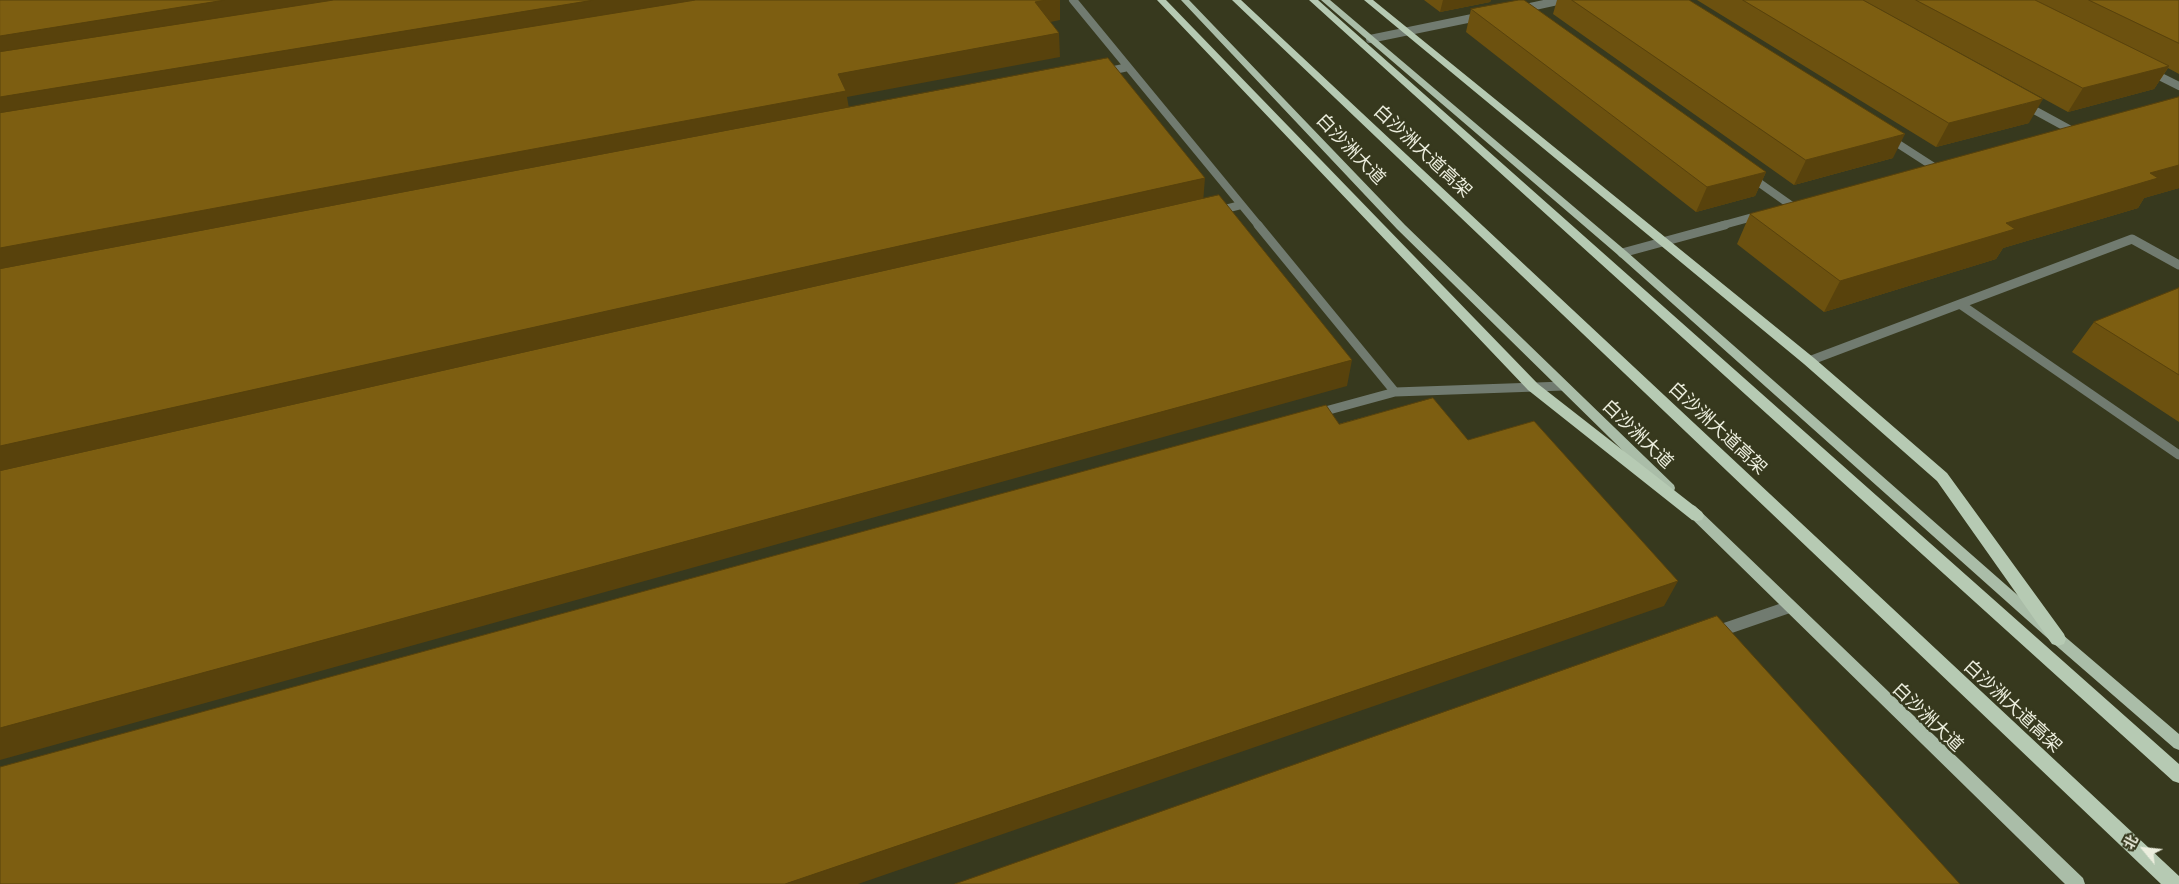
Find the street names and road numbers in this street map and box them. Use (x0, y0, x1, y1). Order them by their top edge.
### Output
street label: 白沙洲大道高架 (1370, 100, 1476, 202)
street label: 白沙洲大道 (1312, 109, 1390, 189)
street label: 白沙洲大道高架 (1665, 377, 1771, 479)
street label: 白沙洲大道 (1598, 395, 1678, 473)
street label: 白沙洲大道高架 (1960, 655, 2066, 757)
street label: 白沙洲大道 (1888, 678, 1968, 756)

